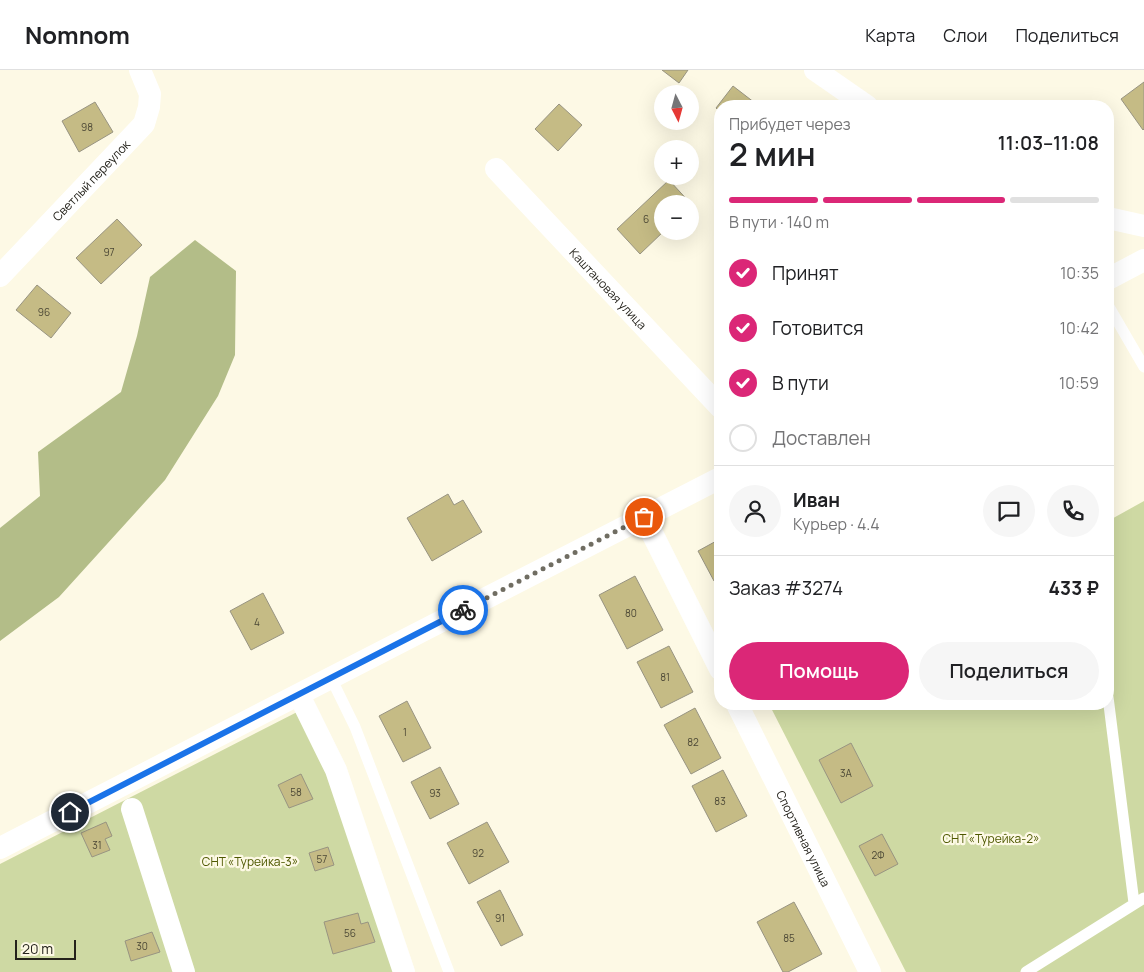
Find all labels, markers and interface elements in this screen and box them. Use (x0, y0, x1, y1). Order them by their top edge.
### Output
text: Nomnom (25, 18, 130, 51)
text: Карта (865, 23, 915, 47)
text: Слои (943, 23, 987, 47)
text: Поделиться (1015, 23, 1119, 47)
north arrow (654, 85, 699, 130)
map controls (654, 85, 699, 240)
text: Прибудет через (729, 113, 851, 135)
house number: 98 (81, 120, 93, 134)
text: 11:03–11:08 (998, 130, 1099, 156)
text: 2 мин (729, 132, 816, 176)
street label: Светлый переулок (48, 135, 134, 225)
button: + (654, 140, 699, 185)
button: − (654, 195, 699, 240)
text: В пути · 140 m (729, 211, 829, 233)
house number: 6 (643, 212, 649, 226)
street label: Каштановая улица (566, 244, 651, 333)
house number: 97 (103, 245, 115, 259)
icon: check (729, 259, 757, 287)
text: Принят (772, 260, 839, 286)
text: 10:35 (1060, 262, 1099, 284)
house number: 96 (38, 305, 50, 319)
icon: check (729, 314, 757, 342)
text: Готовится (772, 315, 864, 341)
text: 10:42 (1060, 317, 1099, 339)
icon: check (729, 369, 757, 397)
text: В пути (772, 370, 829, 396)
text: 10:59 (1059, 372, 1099, 394)
text: Доставлен (772, 425, 871, 451)
button: person (729, 485, 781, 537)
button: chat (983, 485, 1035, 537)
button: phone (1047, 485, 1099, 537)
text: Иван (793, 487, 840, 513)
pin (623, 496, 665, 538)
icon: bag (630, 503, 658, 531)
text: Курьер · 4.4 (793, 513, 880, 535)
text: Заказ #3274 (729, 575, 843, 601)
text: 433 ₽ (1049, 575, 1099, 601)
courier (438, 585, 488, 635)
icon: bike (449, 596, 477, 624)
house number: 80 (625, 606, 637, 620)
house number: 4 (254, 615, 260, 629)
button: Помощь (729, 642, 909, 700)
button: Поделиться (919, 642, 1099, 700)
house number: 81 (660, 670, 670, 684)
house number: 1 (403, 725, 407, 739)
house number: 82 (687, 735, 699, 749)
house number: 3А (840, 766, 853, 780)
house number: 58 (290, 785, 302, 799)
house number: 93 (429, 786, 441, 800)
street label: Спортивная улица (773, 787, 835, 889)
pin (49, 791, 91, 833)
house number: 83 (714, 794, 726, 808)
icon: home (56, 798, 84, 826)
park label: СНТ «Турейка-2» (943, 830, 1039, 847)
house number: 31 (92, 838, 102, 852)
house number: 92 (472, 846, 484, 860)
house number: 2Ф (872, 848, 884, 862)
house number: 57 (317, 852, 327, 866)
park label: СНТ «Турейка-3» (202, 853, 298, 870)
house number: 91 (495, 911, 505, 925)
house number: 56 (344, 926, 356, 940)
house number: 85 (783, 931, 795, 945)
scale bar (15, 937, 76, 960)
text: 20 m (22, 939, 53, 958)
house number: 30 (136, 939, 148, 953)

